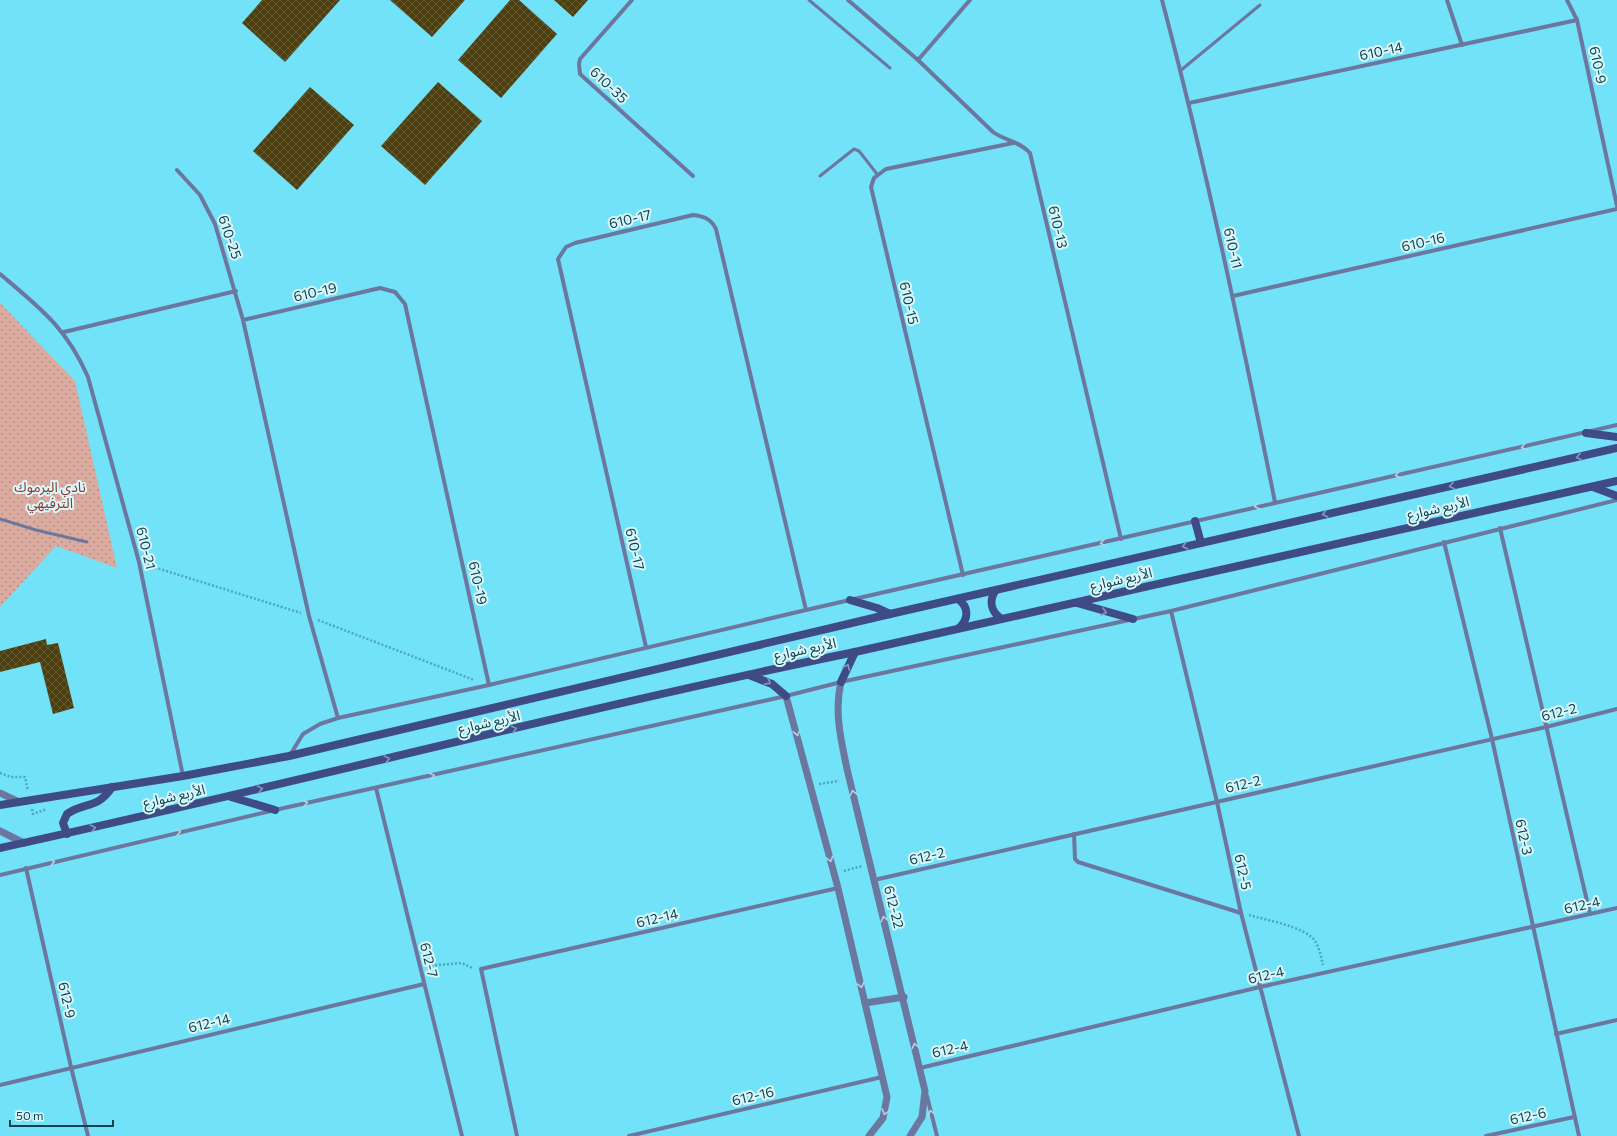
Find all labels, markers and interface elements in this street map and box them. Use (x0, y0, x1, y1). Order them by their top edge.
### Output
street label: 610-14 (1358, 38, 1405, 63)
street label: 610-9 (1586, 45, 1611, 85)
street label: 610-35 (587, 63, 632, 106)
street label: 610-13 (1045, 204, 1072, 250)
street label: 610-17 (607, 205, 653, 232)
street label: 610-25 (215, 213, 246, 261)
street label: 610-11 (1221, 226, 1246, 270)
street label: 610-16 (1400, 228, 1446, 255)
street label: 610-19 (292, 278, 338, 305)
street label: 610-15 (896, 280, 923, 326)
one-way arrow (1521, 442, 1528, 450)
one-way arrow (1576, 452, 1582, 460)
one-way arrow (1394, 470, 1401, 478)
park label: نادي اليرموك الترفيهي (14, 478, 86, 514)
one-way arrow (1449, 481, 1455, 489)
street label: الأربع شوارع (1405, 492, 1471, 526)
one-way arrow (1254, 502, 1260, 510)
one-way arrow (1322, 510, 1329, 518)
street label: 610-21 (133, 525, 160, 571)
street label: 610-17 (622, 526, 649, 572)
one-way arrow (1100, 538, 1106, 546)
one-way arrow (1182, 542, 1188, 550)
street label: 610-19 (466, 560, 491, 606)
street label: الأربع شوارع (1088, 563, 1154, 597)
one-way arrow (1101, 607, 1108, 615)
street label: الأربع شوارع (772, 634, 838, 666)
one-way arrow (842, 663, 850, 671)
one-way arrow (764, 677, 771, 685)
street label: 612-2 (1539, 699, 1579, 724)
street label: الأربع شوارع (456, 706, 522, 740)
one-way arrow (510, 726, 517, 734)
one-way arrow (792, 730, 801, 737)
one-way arrow (384, 756, 390, 764)
street label: 612-2 (1223, 771, 1263, 796)
one-way arrow (429, 772, 435, 780)
street label: الأربع شوارع (141, 780, 207, 814)
one-way arrow (257, 786, 264, 794)
one-way arrow (850, 790, 858, 796)
one-way arrow (302, 800, 308, 808)
street label: 612-3 (1512, 817, 1537, 856)
one-way arrow (90, 825, 96, 833)
one-way arrow (175, 829, 181, 837)
street label: 612-2 (907, 843, 947, 868)
street label: 612-5 (1231, 852, 1256, 891)
one-way arrow (826, 856, 834, 862)
one-way arrow (48, 859, 55, 867)
street label: 612-22 (881, 884, 908, 930)
street label: 612-4 (1562, 892, 1602, 917)
street label: 612-14 (634, 904, 680, 931)
one-way arrow (880, 916, 889, 923)
street label: 612-7 (417, 941, 442, 979)
street label: 612-4 (1246, 962, 1286, 987)
street label: 612-9 (55, 980, 80, 1020)
one-way arrow (856, 982, 864, 989)
street label: 612-14 (186, 1009, 232, 1036)
street label: 612-4 (930, 1036, 970, 1061)
one-way arrow (911, 1043, 919, 1049)
street label: 612-16 (730, 1082, 776, 1109)
scale bar (10, 1102, 113, 1128)
street label: 612-6 (1508, 1103, 1548, 1128)
text: 50 m (16, 1108, 44, 1122)
one-way arrow (881, 1109, 889, 1115)
one-way arrow (927, 1110, 936, 1117)

